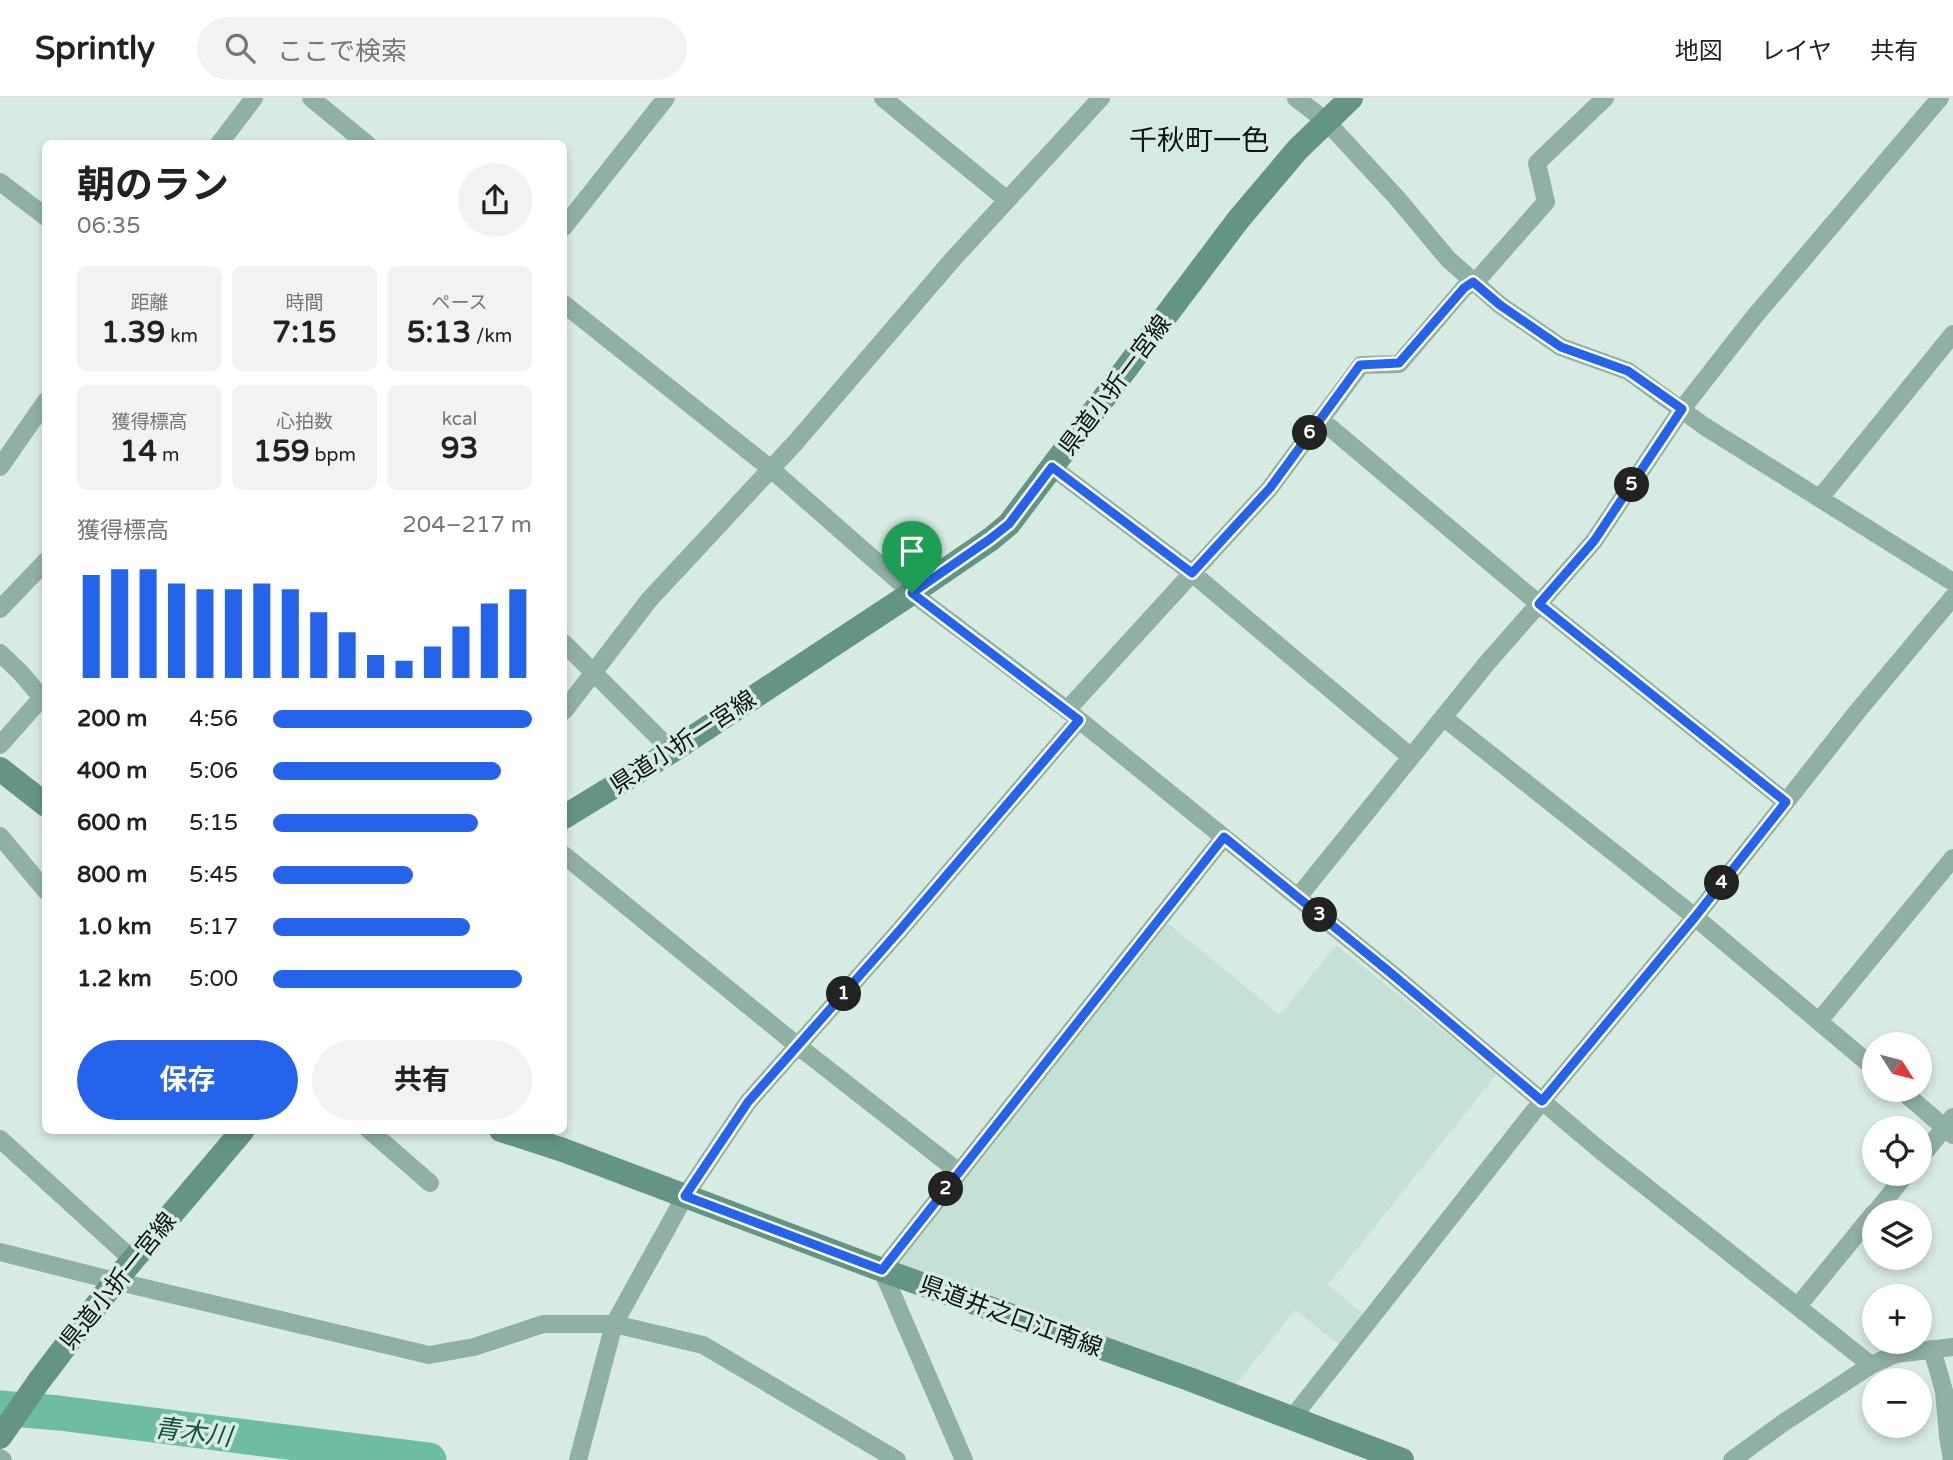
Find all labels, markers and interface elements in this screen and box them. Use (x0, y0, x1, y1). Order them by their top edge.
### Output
search box (197, 17, 687, 80)
text: Sprintly (35, 29, 155, 68)
icon: search (221, 29, 259, 67)
text: ここで検索 (277, 36, 407, 67)
text: 地図 (1675, 37, 1723, 66)
text: レイヤ (1761, 37, 1832, 66)
text: 共有 (1870, 37, 1918, 66)
district label: 千秋町一色 (1129, 124, 1269, 158)
text: 朝のラン (77, 163, 229, 209)
button: share (458, 163, 532, 237)
text: 06:35 (77, 212, 141, 240)
text: 距離 (130, 292, 169, 314)
text: 時間 (285, 292, 324, 314)
text: ペース (431, 292, 488, 314)
street label: 県道小折一宮線 (1053, 309, 1178, 461)
text: 1.39 (101, 314, 165, 351)
text: 7:15 (272, 314, 337, 351)
text: 5:13 (407, 314, 471, 351)
text: km (165, 325, 198, 347)
text: /km (471, 325, 512, 347)
text: kcal (442, 408, 477, 430)
text: 獲得標高 (111, 411, 188, 433)
text: 心拍数 (276, 411, 333, 433)
pin: 6 (1292, 416, 1328, 450)
text: 6 (1304, 421, 1315, 443)
text: 93 (441, 430, 478, 467)
text: 14 (119, 433, 157, 470)
text: 159 (253, 433, 310, 470)
text: m (157, 444, 180, 466)
text: bpm (310, 444, 356, 466)
pin: 5 (1614, 468, 1650, 502)
text: 5 (1626, 473, 1637, 495)
text: 204–217 m (402, 511, 532, 539)
text: 獲得標高 (77, 517, 169, 545)
pin (882, 521, 942, 593)
icon: arrive (893, 532, 931, 570)
street label: 県道小折一宮線 (605, 685, 762, 800)
text: 200 m (77, 705, 147, 733)
text: 4:56 (189, 705, 238, 733)
text: 400 m (77, 757, 147, 785)
text: 5:06 (189, 757, 238, 785)
text: 600 m (77, 809, 147, 837)
text: 5:15 (189, 809, 238, 837)
text: 800 m (77, 861, 147, 889)
text: 5:45 (189, 861, 238, 889)
pin: 4 (1704, 866, 1740, 900)
text: 4 (1716, 871, 1727, 893)
pin: 3 (1302, 898, 1338, 932)
text: 3 (1314, 903, 1325, 925)
text: 1.0 km (77, 913, 152, 941)
text: 5:17 (189, 913, 238, 941)
text: 1.2 km (77, 965, 152, 993)
text: 5:00 (189, 965, 238, 993)
pin: 1 (826, 976, 862, 1012)
text: 1 (838, 982, 849, 1004)
north arrow (1862, 1032, 1932, 1102)
map controls (1862, 1032, 1932, 1438)
button: 保存 (77, 1040, 298, 1120)
button: 共有 (312, 1040, 532, 1120)
button: locate (1862, 1116, 1932, 1186)
pin: 2 (928, 1172, 964, 1206)
text: 2 (940, 1177, 951, 1199)
button: layers (1862, 1200, 1932, 1270)
street label: 県道小折一宮線 (54, 1207, 183, 1356)
street label: 県道井之口江南線 (916, 1270, 1106, 1363)
button: + (1862, 1284, 1932, 1354)
button: − (1862, 1368, 1932, 1438)
water label: 青木川 (152, 1412, 237, 1453)

